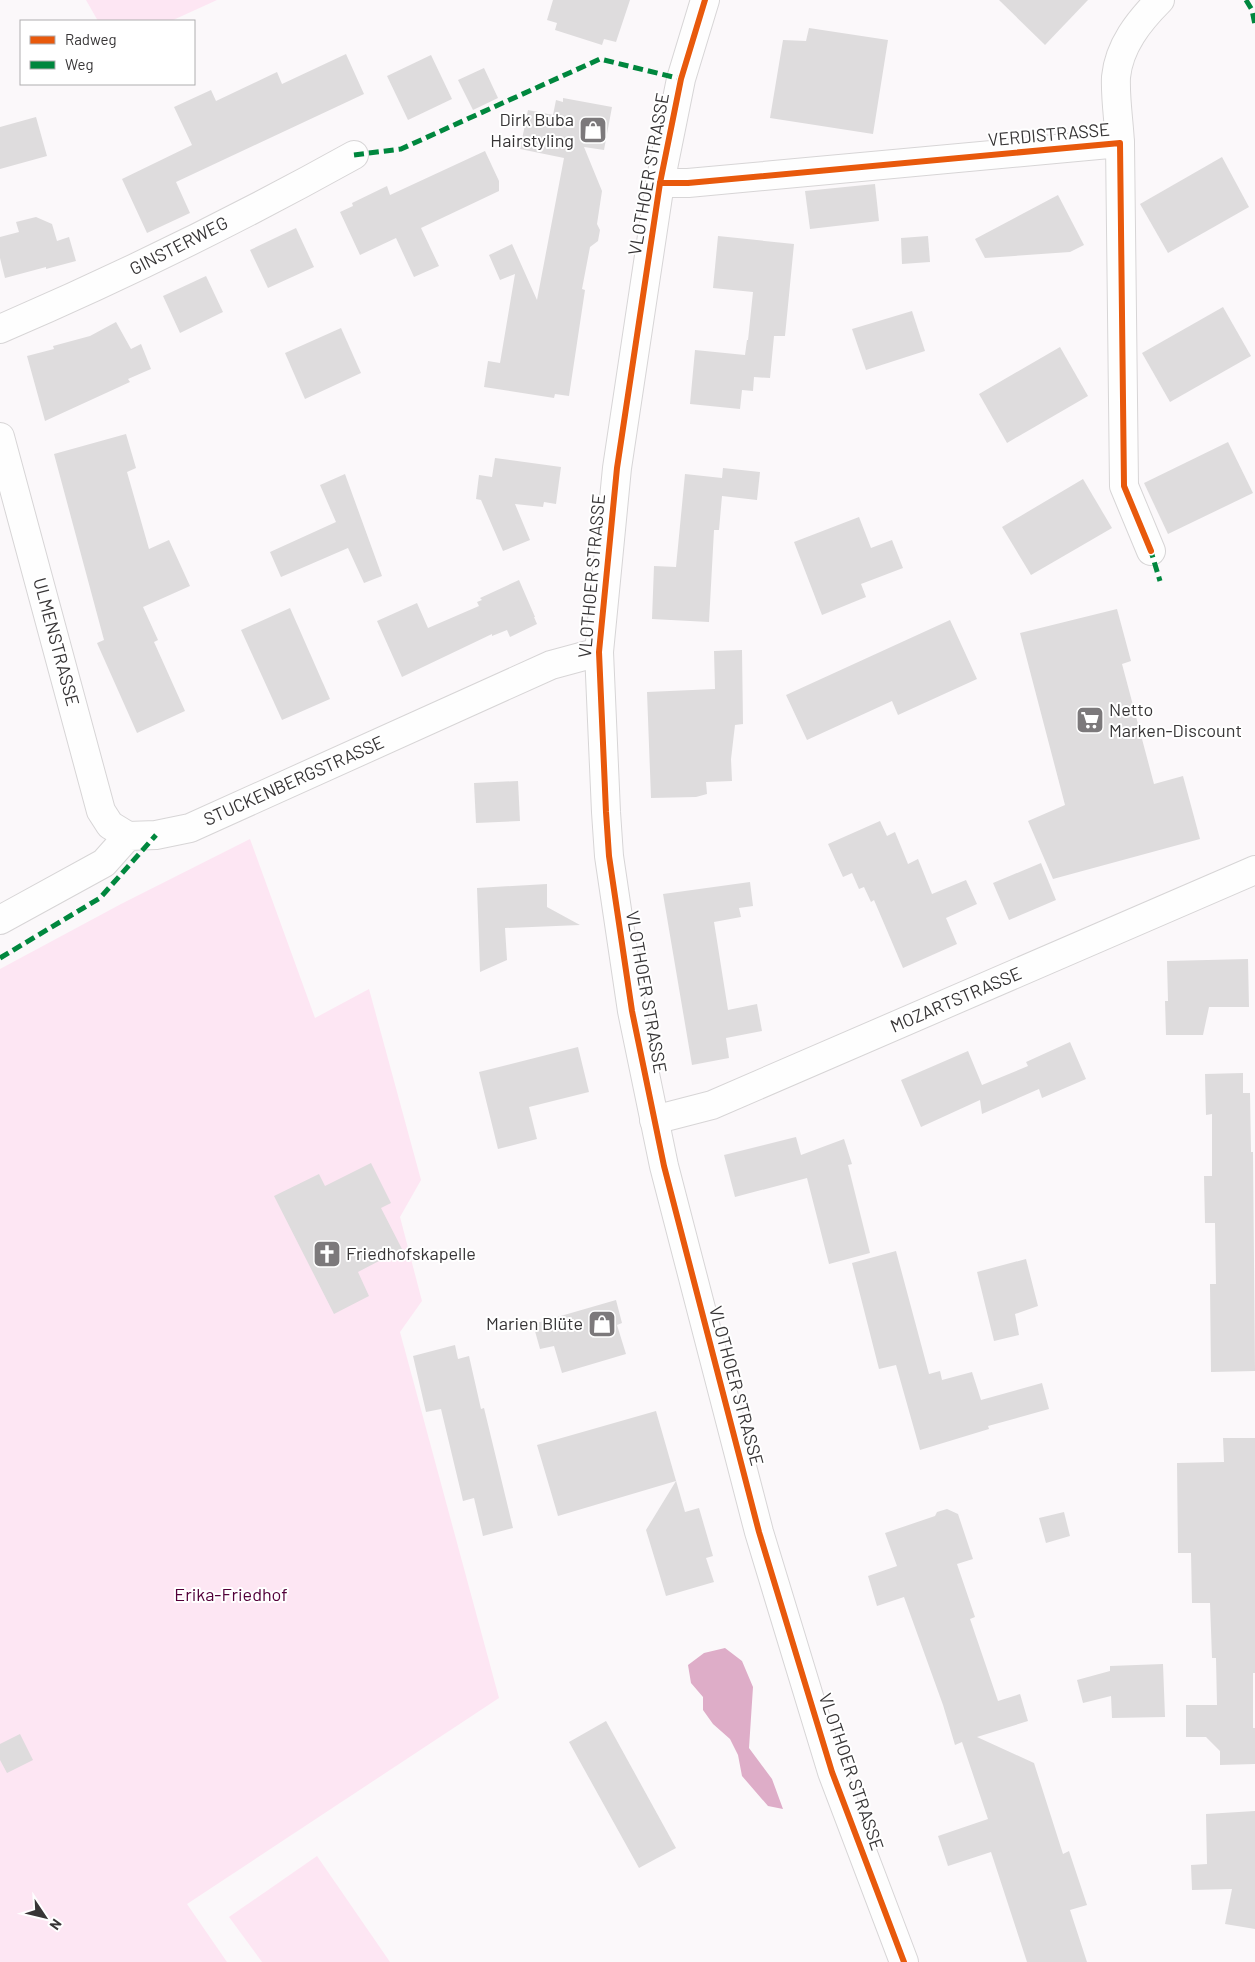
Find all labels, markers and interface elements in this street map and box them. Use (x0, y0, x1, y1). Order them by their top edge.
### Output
legend (20, 20, 195, 85)
text: Radweg (65, 30, 117, 48)
text: Weg (65, 55, 93, 73)
street label: VLOTHOER STRASSE (623, 91, 673, 257)
place label: Dirk Buba Hairstyling (490, 108, 574, 151)
shop icon: Dirk Buba Hairstyling (578, 115, 608, 145)
street label: VERDISTRASSE (987, 118, 1111, 150)
street label: GINSTERWEG (126, 211, 231, 279)
street label: VLOTHOER STRASSE (573, 493, 609, 659)
street label: ULMENSTRASSE (29, 575, 85, 708)
place label: Netto Marken-Discount (1109, 698, 1242, 741)
supermarket icon: Netto Marken-Discount (1075, 705, 1105, 735)
street label: STUCKENBERGSTRASSE (200, 730, 387, 830)
street label: VLOTHOER STRASSE (622, 909, 672, 1075)
street label: MOZARTSTRASSE (887, 962, 1024, 1037)
church icon: Friedhofskapelle (312, 1239, 342, 1269)
place label: Friedhofskapelle (346, 1242, 476, 1264)
street label: VLOTHOER STRASSE (705, 1303, 769, 1468)
shop icon: Marien Blüte (587, 1309, 617, 1339)
place label: Marien Blüte (486, 1312, 583, 1334)
park label: Erika-Friedhof (174, 1583, 288, 1605)
street label: VLOTHOER STRASSE (815, 1690, 889, 1853)
north arrow (20, 1892, 70, 1942)
text: N (46, 1916, 66, 1933)

